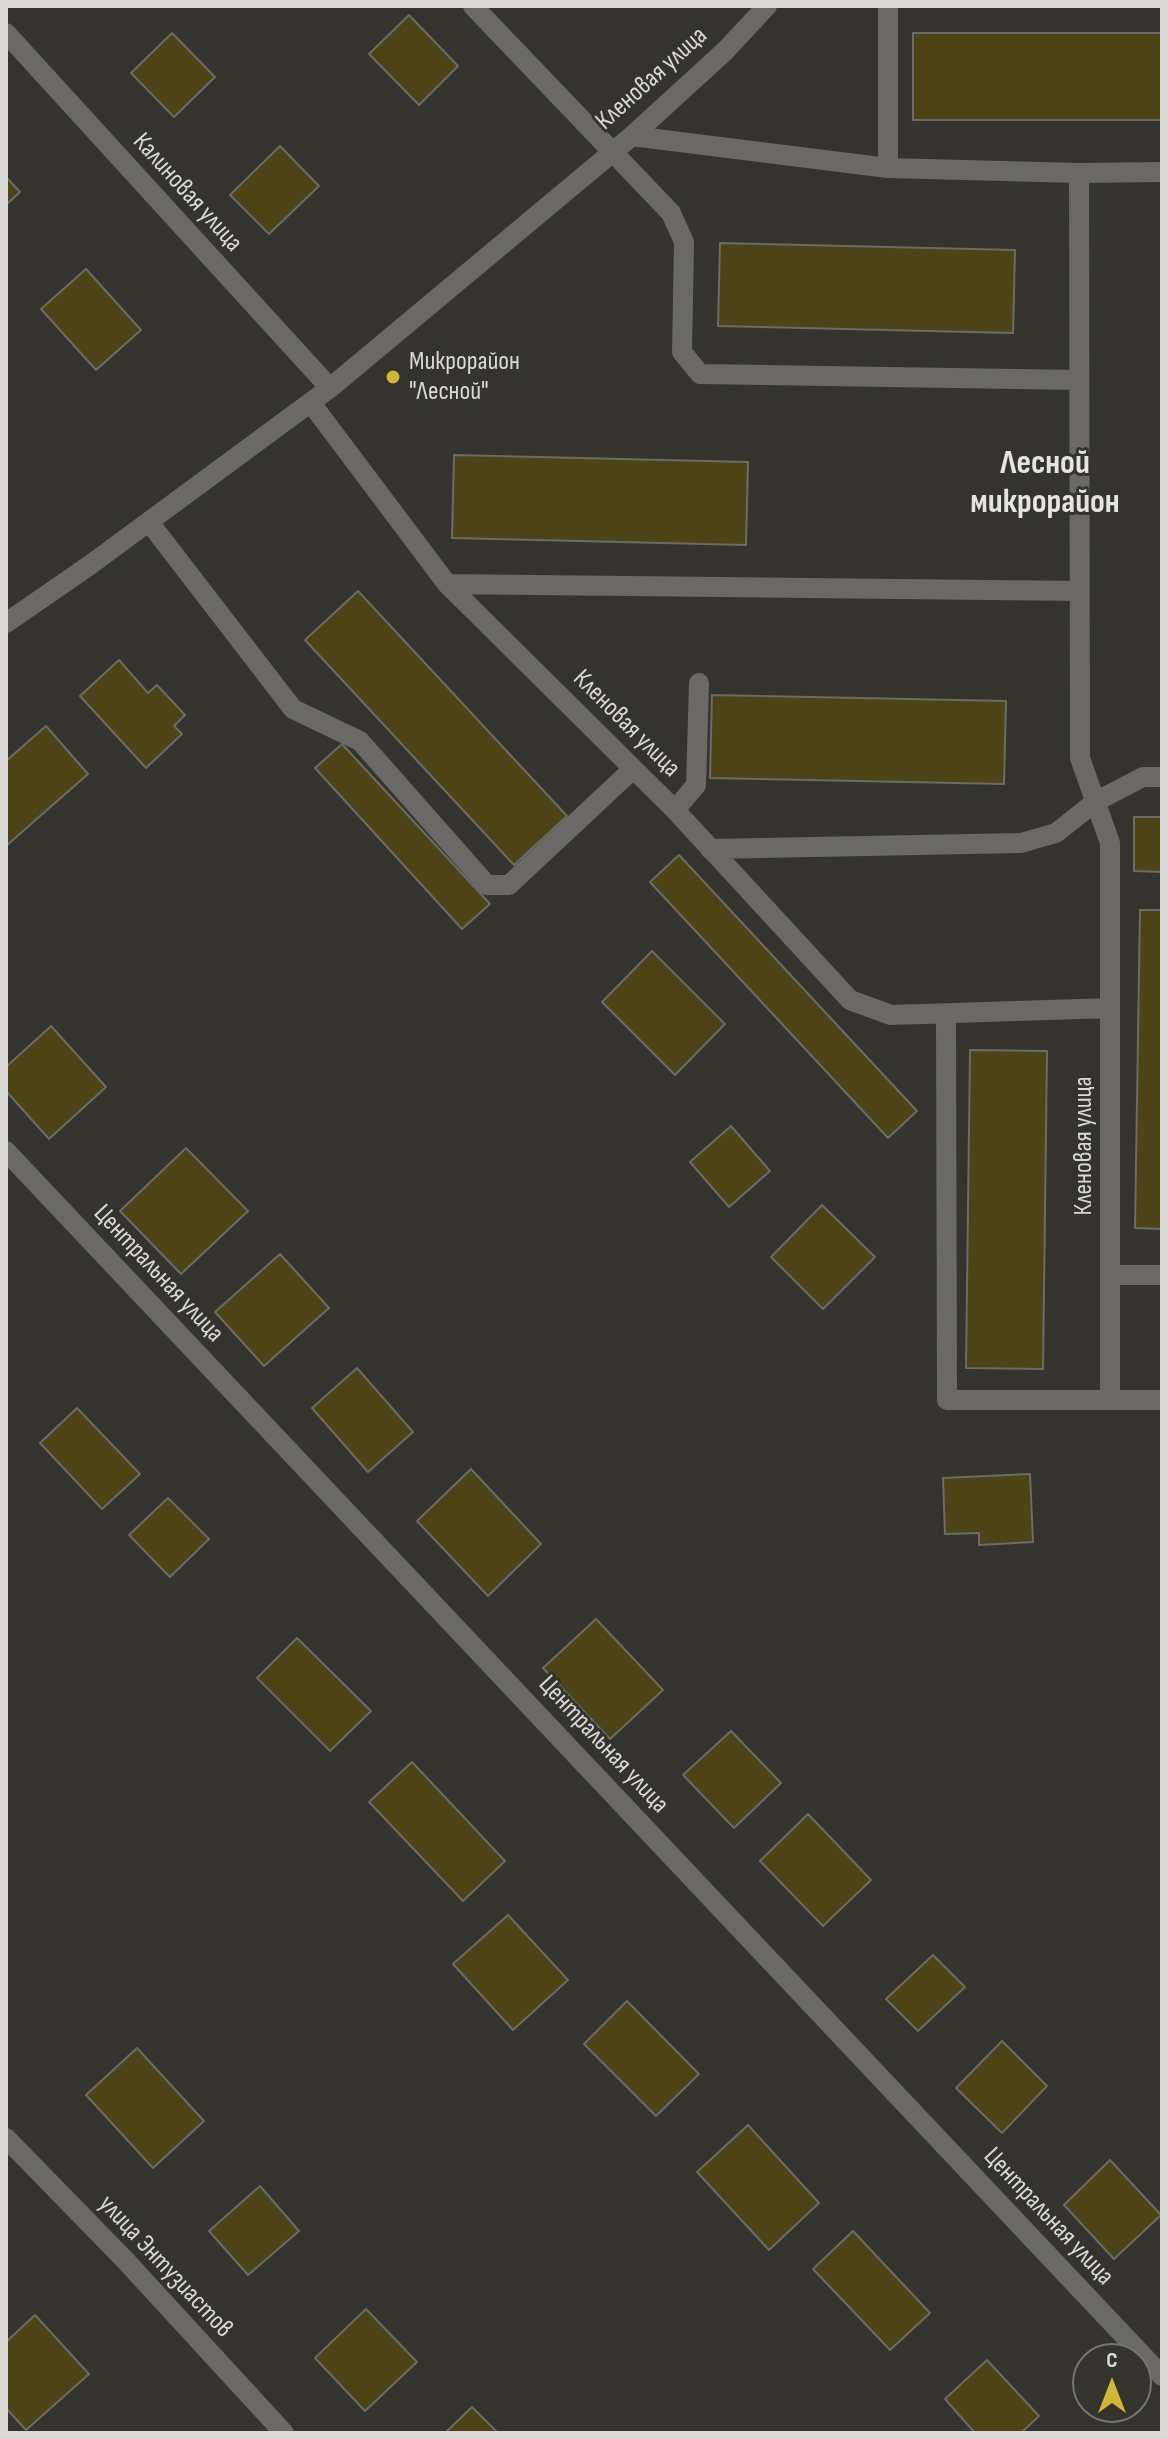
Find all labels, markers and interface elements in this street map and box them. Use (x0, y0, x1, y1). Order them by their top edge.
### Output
street label: Кленовая улица (590, 21, 714, 137)
street label: Калиновая улица (126, 127, 248, 259)
place label: Микрорайон "Лесной" (409, 346, 520, 408)
marker: Микрорайон "Лесной" (384, 368, 402, 386)
district label: Лесной микрорайон (970, 444, 1120, 524)
street label: Кленовая улица (566, 664, 686, 784)
street label: Кленовая улица (1068, 1076, 1100, 1216)
street label: Центральная улица (86, 1199, 230, 1349)
street label: Центральная улица (531, 1670, 675, 1820)
street label: Центральная улица (976, 2142, 1120, 2292)
street label: улица Энтузиастов (91, 2189, 239, 2345)
north arrow (1072, 2343, 1152, 2423)
text: С (1106, 2347, 1118, 2374)

